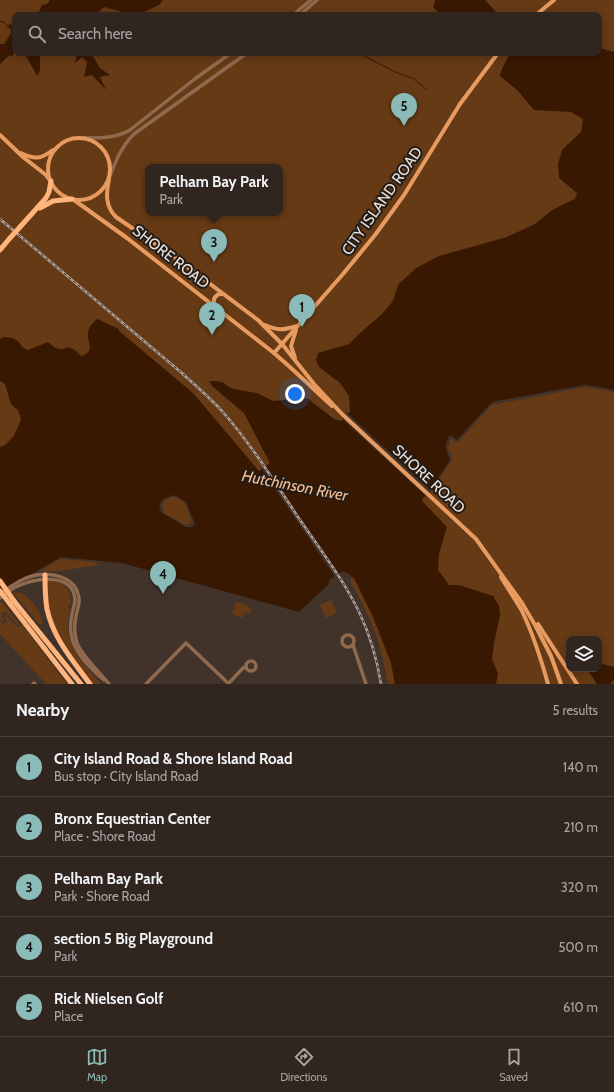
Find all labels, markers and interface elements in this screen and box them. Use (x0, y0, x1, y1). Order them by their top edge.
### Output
search box (12, 12, 602, 56)
icon: search (26, 23, 48, 45)
text: Search here (58, 25, 133, 43)
pin: 5 (391, 93, 417, 126)
street label: CITY ISLAND ROAD (338, 143, 426, 258)
popup (145, 164, 283, 216)
text: Pelham Bay Park (160, 173, 269, 191)
text: Park (160, 191, 183, 207)
street label: SHORE ROAD (129, 222, 213, 293)
pin: 3 (201, 229, 227, 262)
pin: 1 (289, 294, 315, 327)
pin: 2 (199, 302, 225, 335)
your location (285, 384, 305, 404)
street label: SHORE ROAD (389, 441, 469, 517)
water label: Hutchinson River (240, 466, 351, 505)
pin: 4 (150, 561, 176, 594)
map controls (566, 636, 602, 672)
button: layers (566, 636, 602, 672)
text: Nearby (16, 700, 69, 720)
text: 5 results (552, 702, 598, 718)
text: City Island Road & Shore Island Road (54, 750, 293, 768)
text: 1 (27, 759, 31, 775)
text: 140 m (563, 759, 598, 775)
text: Bus stop · City Island Road (54, 768, 198, 784)
text: Bronx Equestrian Center (54, 810, 211, 828)
text: 2 (26, 819, 32, 835)
text: 210 m (564, 819, 598, 835)
text: Place · Shore Road (54, 828, 156, 844)
text: Pelham Bay Park (54, 870, 163, 888)
text: 3 (25, 879, 33, 895)
text: 320 m (561, 879, 598, 895)
text: Park · Shore Road (54, 888, 150, 904)
text: section 5 Big Playground (54, 930, 213, 948)
text: 4 (25, 939, 33, 955)
text: 500 m (558, 939, 598, 955)
text: Park (54, 948, 77, 964)
text: Rick Nielsen Golf (54, 990, 163, 1008)
text: 5 (26, 999, 32, 1015)
text: 610 m (563, 999, 598, 1015)
text: Place (54, 1008, 83, 1024)
tab: Map (86, 1046, 108, 1084)
tab: Directions (280, 1046, 327, 1084)
tab: Saved (499, 1046, 528, 1084)

